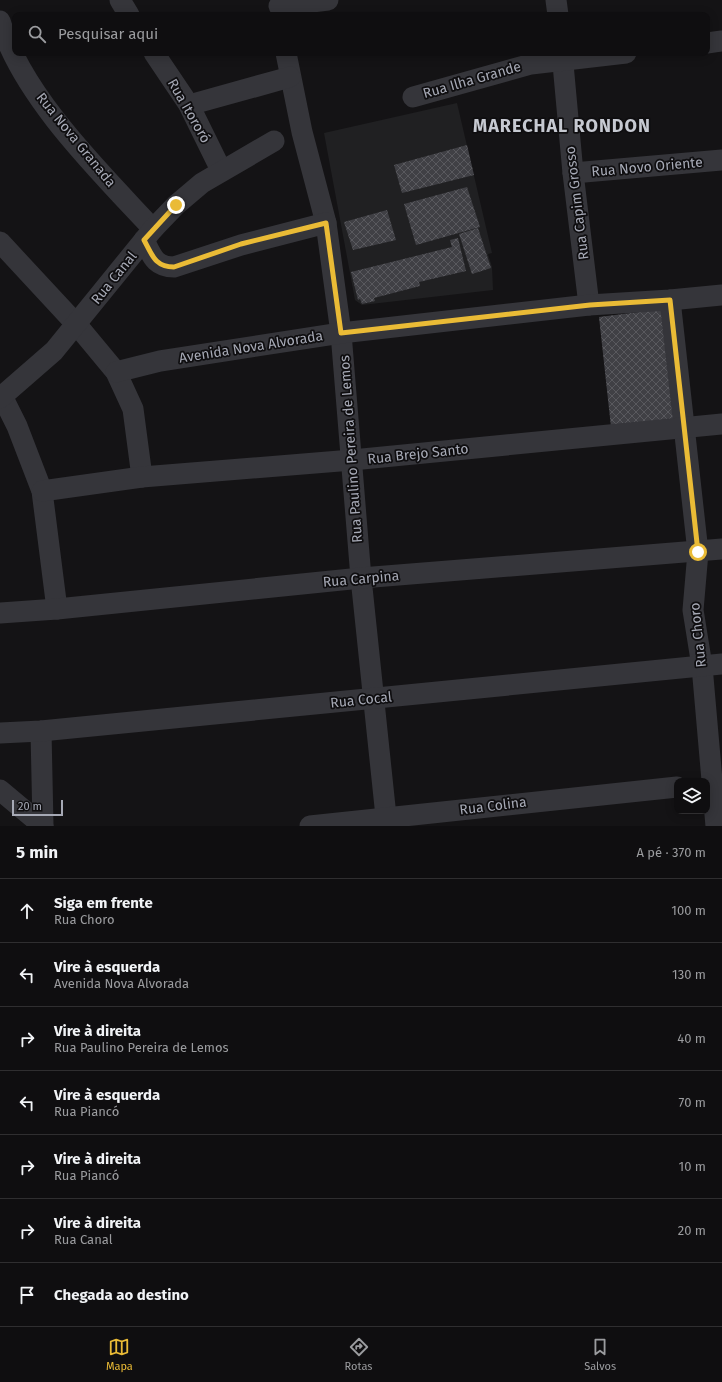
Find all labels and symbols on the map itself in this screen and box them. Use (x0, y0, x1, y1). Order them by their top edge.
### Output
street label: Rua Ilha Grande (421, 58, 523, 102)
street label: Rua Itororó (164, 76, 214, 146)
street label: Rua Nova Granada (33, 89, 119, 191)
district label: MARECHAL RONDON (473, 115, 651, 137)
street label: Rua Capim Grosso (562, 145, 592, 261)
street label: Rua Novo Oriente (591, 154, 703, 180)
route end (167, 196, 185, 214)
street label: Rua Canal (88, 248, 140, 308)
street label: Avenida Nova Alvorada (178, 327, 324, 367)
street label: Rua Paulino Pereira de Lemos (336, 354, 366, 543)
street label: Rua Brejo Santo (367, 440, 469, 468)
route start (689, 543, 707, 561)
street label: Rua Carpina (322, 567, 400, 591)
street label: Rua Choro (686, 602, 710, 668)
street label: Rua Cocal (329, 688, 393, 712)
street label: Rua Colina (458, 793, 528, 819)
scale bar (12, 798, 63, 817)

